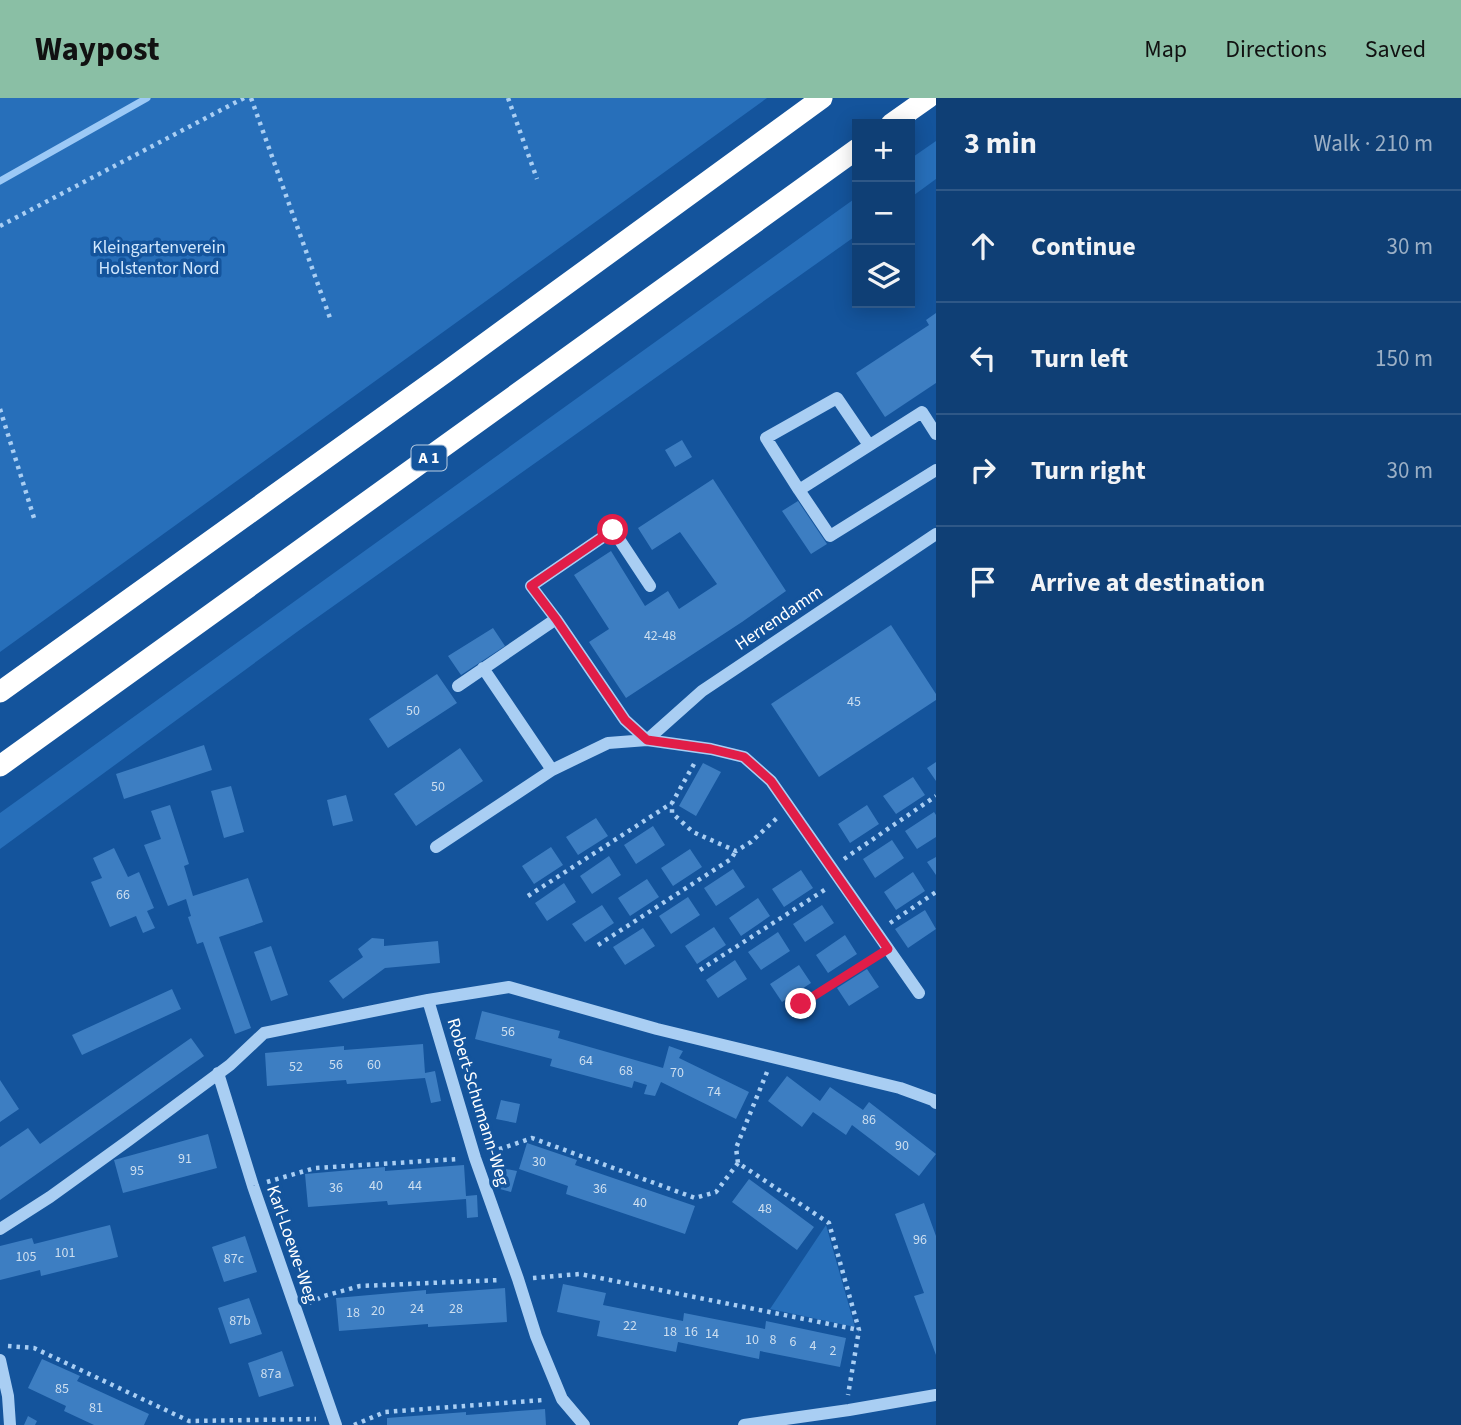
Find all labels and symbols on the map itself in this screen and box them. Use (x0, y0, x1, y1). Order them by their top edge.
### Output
park label: Kleingartenverein Holstentor Nord (92, 235, 226, 281)
road number: A 1 (412, 446, 446, 470)
route start (597, 514, 628, 545)
street label: Herrendamm (730, 579, 828, 657)
house number: 42-48 (644, 626, 676, 646)
house number: 45 (847, 692, 861, 712)
house number: 50 (406, 701, 420, 721)
house number: 50 (431, 777, 445, 797)
house number: 66 (116, 885, 130, 905)
route end (785, 988, 816, 1019)
street label: Robert-Schumann-Weg (441, 1015, 515, 1189)
house number: 56 (501, 1022, 515, 1042)
house number: 64 (579, 1051, 593, 1071)
house number: 56 (329, 1055, 343, 1075)
house number: 60 (367, 1055, 381, 1075)
house number: 52 (289, 1057, 303, 1077)
house number: 68 (619, 1061, 633, 1081)
house number: 70 (670, 1063, 684, 1083)
house number: 74 (707, 1082, 721, 1102)
house number: 86 (862, 1110, 876, 1130)
house number: 90 (895, 1136, 909, 1156)
house number: 91 (178, 1149, 192, 1169)
house number: 30 (532, 1152, 546, 1172)
house number: 95 (130, 1161, 144, 1181)
house number: 40 (369, 1176, 383, 1196)
house number: 44 (408, 1176, 422, 1196)
house number: 36 (329, 1178, 343, 1198)
house number: 36 (593, 1179, 607, 1199)
street label: Karl-Loewe-Weg (260, 1182, 324, 1306)
house number: 40 (633, 1193, 647, 1213)
house number: 48 (758, 1199, 772, 1219)
house number: 96 (913, 1230, 927, 1250)
house number: 101 (55, 1243, 75, 1263)
house number: 105 (16, 1247, 36, 1267)
house number: 87c (224, 1249, 245, 1269)
house number: 24 (410, 1299, 424, 1319)
house number: 28 (449, 1299, 463, 1319)
house number: 20 (371, 1301, 385, 1321)
house number: 18 (346, 1303, 360, 1323)
house number: 87b (229, 1311, 251, 1331)
house number: 22 (623, 1316, 637, 1336)
house number: 18 (663, 1322, 677, 1342)
house number: 16 (684, 1322, 698, 1342)
house number: 14 (705, 1324, 719, 1344)
house number: 10 (745, 1330, 759, 1350)
house number: 8 (770, 1330, 777, 1350)
house number: 6 (790, 1332, 797, 1352)
house number: 4 (810, 1336, 817, 1356)
house number: 2 (830, 1341, 837, 1361)
house number: 87a (261, 1364, 281, 1384)
house number: 85 (55, 1379, 69, 1399)
house number: 81 (89, 1398, 103, 1418)

